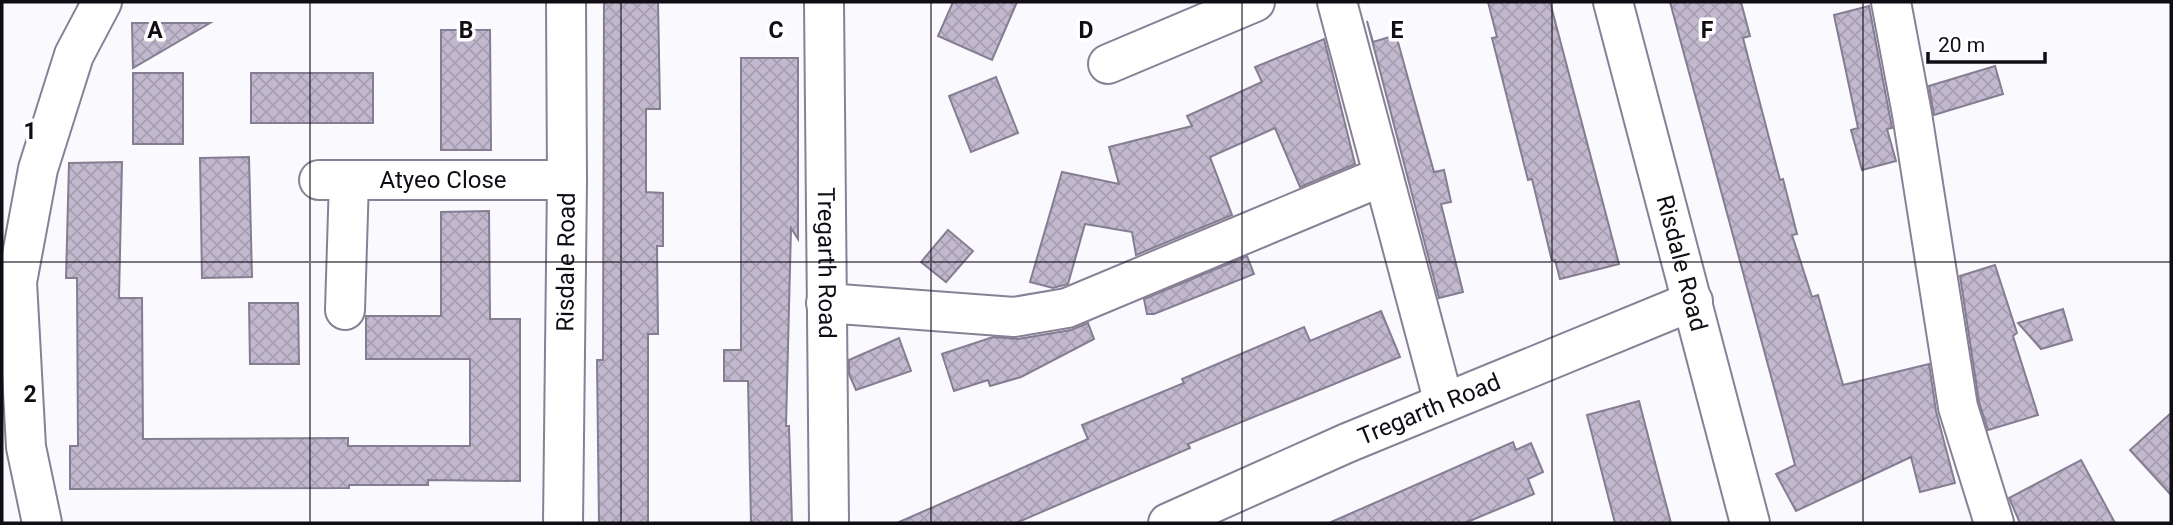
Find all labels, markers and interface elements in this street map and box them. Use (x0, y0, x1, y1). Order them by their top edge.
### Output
text: A (147, 17, 163, 44)
text: B (459, 17, 473, 44)
text: C (768, 17, 784, 44)
text: D (1079, 17, 1093, 44)
text: E (1391, 17, 1404, 44)
text: F (1701, 17, 1714, 44)
scale bar (1928, 21, 2045, 65)
text: 20 m (1938, 33, 1985, 57)
text: 1 (23, 118, 37, 145)
street label: Atyeo Close (379, 166, 507, 194)
street label: Tregarth Road (812, 187, 841, 339)
street label: Risdale Road (551, 192, 581, 332)
street label: Risdale Road (1650, 192, 1713, 334)
street label: Tregarth Road (1354, 368, 1505, 451)
text: 2 (23, 381, 37, 408)

